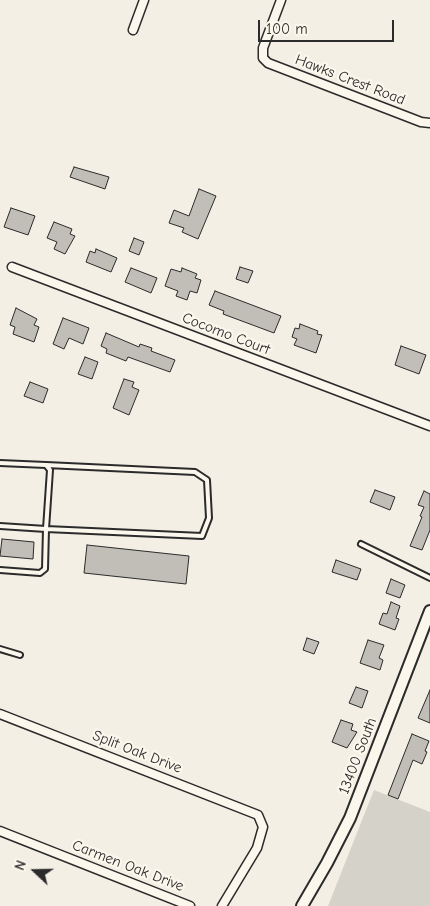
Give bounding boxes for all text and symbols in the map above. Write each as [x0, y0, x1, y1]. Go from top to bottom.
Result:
scale bar [260, 10, 396, 42]
text: 100 m [266, 20, 308, 38]
street label: Hawks Crest Road [292, 51, 408, 109]
street label: Cocomo Court [179, 309, 273, 359]
street label: 13400 South [335, 715, 381, 797]
street label: Split Oak Drive [90, 727, 184, 777]
street label: Carmen Oak Drive [70, 836, 186, 896]
north arrow [10, 846, 60, 896]
text: N [11, 858, 30, 873]

